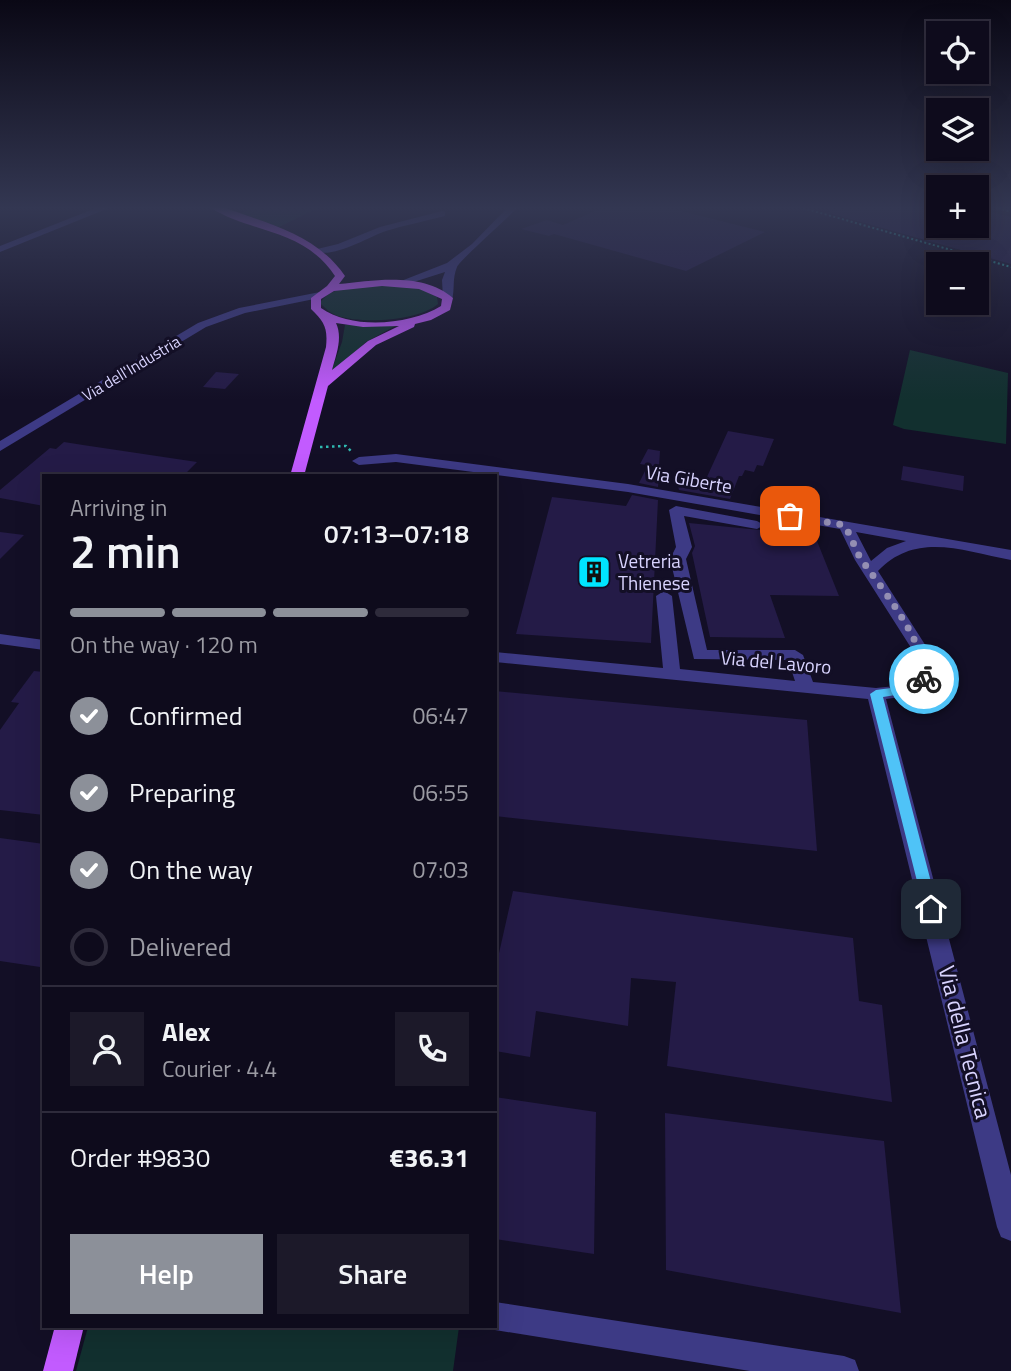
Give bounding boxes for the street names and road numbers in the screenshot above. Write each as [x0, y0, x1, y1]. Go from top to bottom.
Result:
street label: Via dell'Industria [77, 329, 185, 407]
street label: Via Giberte [644, 457, 735, 500]
street label: Via del Lavoro [719, 642, 833, 681]
street label: Via della Tecnica [930, 962, 1002, 1123]

